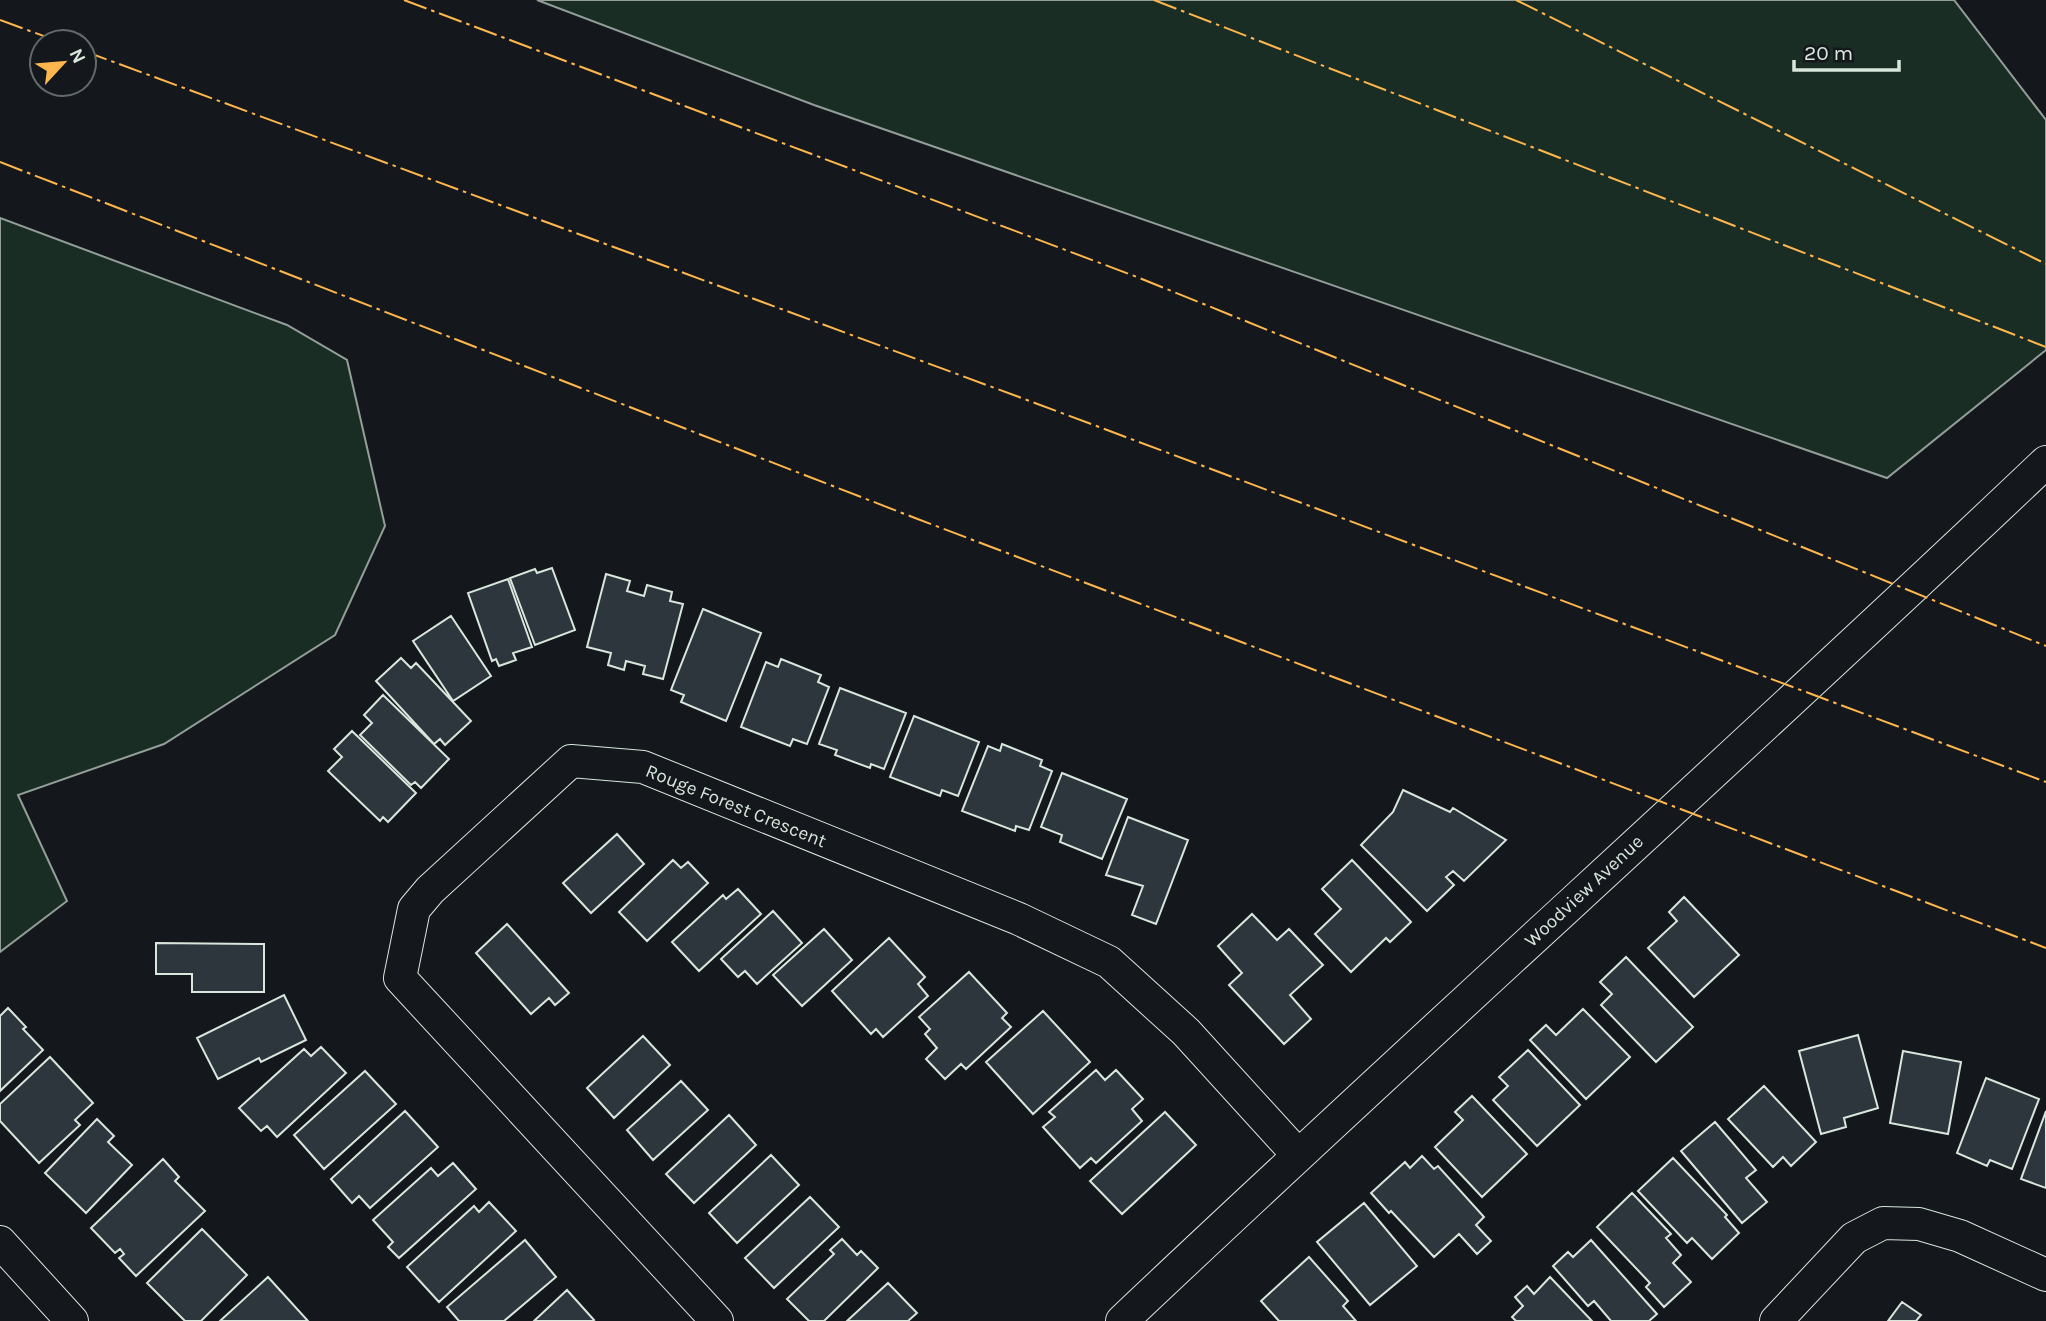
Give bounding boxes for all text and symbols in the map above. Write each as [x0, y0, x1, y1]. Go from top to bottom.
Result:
north arrow [28, 28, 98, 98]
scale bar [1794, 28, 1899, 72]
text: 20 m [1804, 41, 1853, 65]
text: N [65, 45, 90, 67]
street label: Rouge Forest Crescent [642, 760, 830, 852]
street label: Woodview Avenue [1520, 830, 1648, 952]

